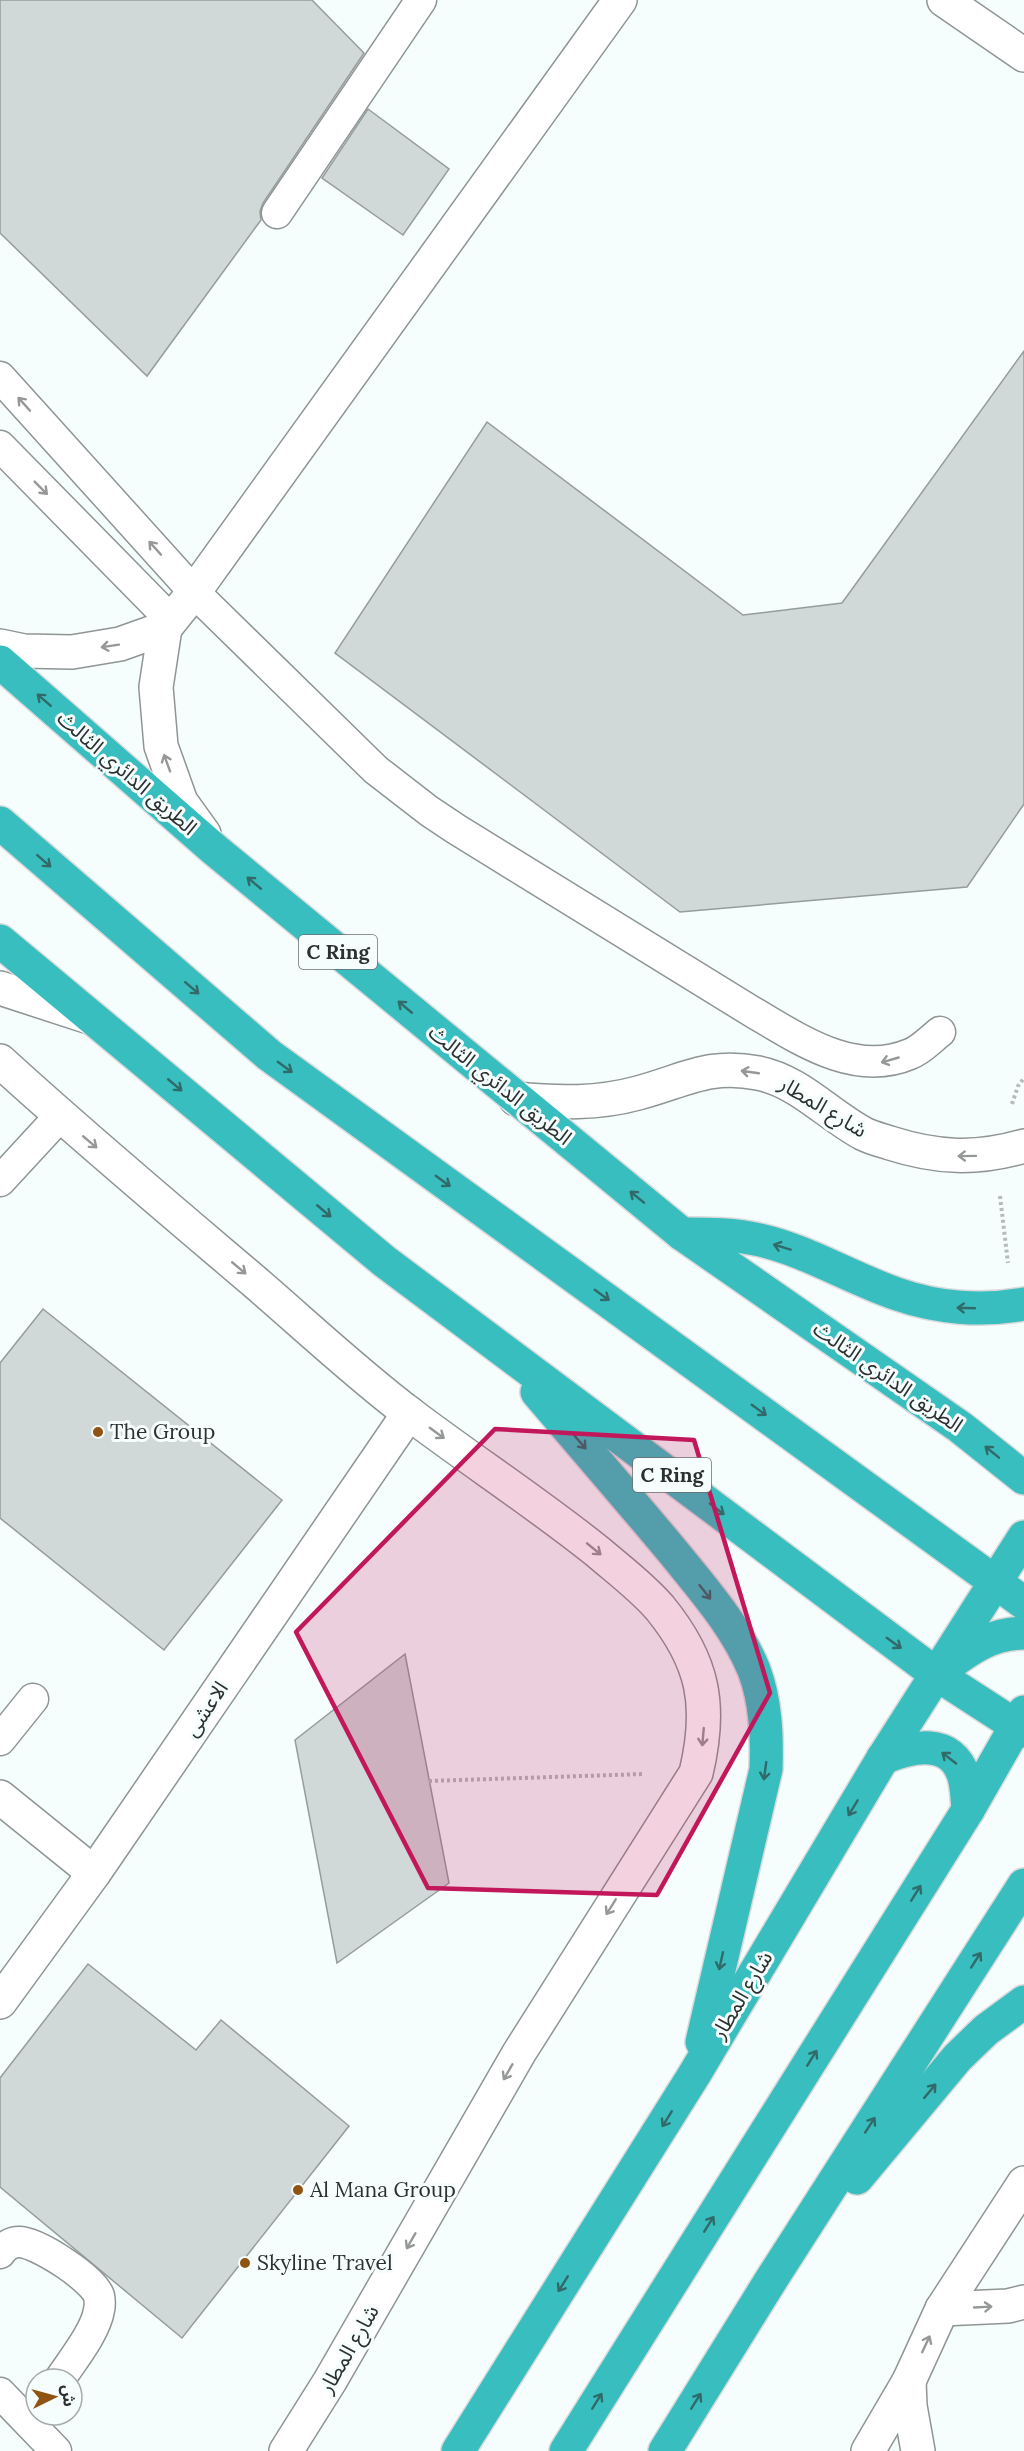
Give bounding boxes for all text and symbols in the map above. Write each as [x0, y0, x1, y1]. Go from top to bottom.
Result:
one-way arrow [17, 396, 32, 411]
one-way arrow [34, 481, 48, 496]
one-way arrow [148, 541, 162, 556]
one-way arrow [100, 641, 120, 652]
one-way arrow [36, 693, 51, 707]
street label: الطريق الدائري الثالث [50, 704, 203, 843]
one-way arrow [161, 754, 172, 773]
one-way arrow [36, 854, 51, 868]
one-way arrow [246, 876, 262, 889]
road number: C Ring [299, 935, 377, 969]
one-way arrow [184, 981, 199, 995]
one-way arrow [397, 1000, 413, 1013]
street label: الطريق الدائري الثالث [421, 1019, 577, 1153]
one-way arrow [881, 1055, 900, 1066]
one-way arrow [277, 1061, 293, 1073]
one-way arrow [741, 1066, 760, 1077]
street label: شارع المطار [773, 1069, 872, 1145]
one-way arrow [167, 1078, 182, 1092]
one-way arrow [82, 1135, 97, 1149]
one-way arrow [957, 1150, 977, 1162]
one-way arrow [435, 1175, 451, 1187]
one-way arrow [629, 1191, 645, 1204]
one-way arrow [316, 1204, 332, 1217]
one-way arrow [773, 1241, 792, 1252]
one-way arrow [231, 1262, 247, 1275]
one-way arrow [593, 1289, 609, 1301]
one-way arrow [956, 1302, 976, 1313]
street label: الطريق الدائري الثالث [807, 1315, 968, 1441]
one-way arrow [751, 1404, 767, 1416]
place label: The Group [110, 1418, 215, 1445]
marker: The Group [91, 1425, 105, 1439]
one-way arrow [428, 1427, 445, 1439]
one-way arrow [573, 1434, 587, 1449]
one-way arrow [985, 1446, 1001, 1459]
road number: C Ring [633, 1458, 711, 1492]
one-way arrow [709, 1503, 725, 1516]
one-way arrow [586, 1542, 601, 1556]
one-way arrow [698, 1584, 711, 1600]
one-way arrow [885, 1637, 901, 1649]
street label: الاعشى [177, 1676, 234, 1742]
one-way arrow [697, 1726, 708, 1746]
one-way arrow [941, 1752, 957, 1765]
one-way arrow [759, 1760, 770, 1780]
one-way arrow [847, 1799, 859, 1816]
one-way arrow [910, 1885, 922, 1902]
one-way arrow [605, 1898, 617, 1915]
street label: شارع المطار [704, 1946, 780, 2045]
one-way arrow [715, 1951, 727, 1970]
one-way arrow [969, 1952, 982, 1969]
one-way arrow [807, 2050, 819, 2067]
one-way arrow [502, 2063, 514, 2080]
one-way arrow [923, 2083, 936, 2099]
one-way arrow [660, 2110, 672, 2127]
one-way arrow [865, 2117, 877, 2134]
place label: Al Mana Group [309, 2176, 456, 2203]
marker: Al Mana Group [291, 2183, 305, 2197]
one-way arrow [702, 2215, 715, 2232]
one-way arrow [405, 2232, 417, 2249]
place label: Skyline Travel [257, 2249, 393, 2276]
marker: Skyline Travel [238, 2256, 252, 2270]
one-way arrow [557, 2275, 569, 2292]
street label: شارع المطار [312, 2300, 386, 2400]
one-way arrow [973, 2302, 993, 2313]
one-way arrow [921, 2336, 933, 2354]
north arrow [24, 2367, 84, 2427]
text: ش [58, 2384, 80, 2408]
one-way arrow [591, 2393, 604, 2410]
one-way arrow [690, 2393, 702, 2410]

